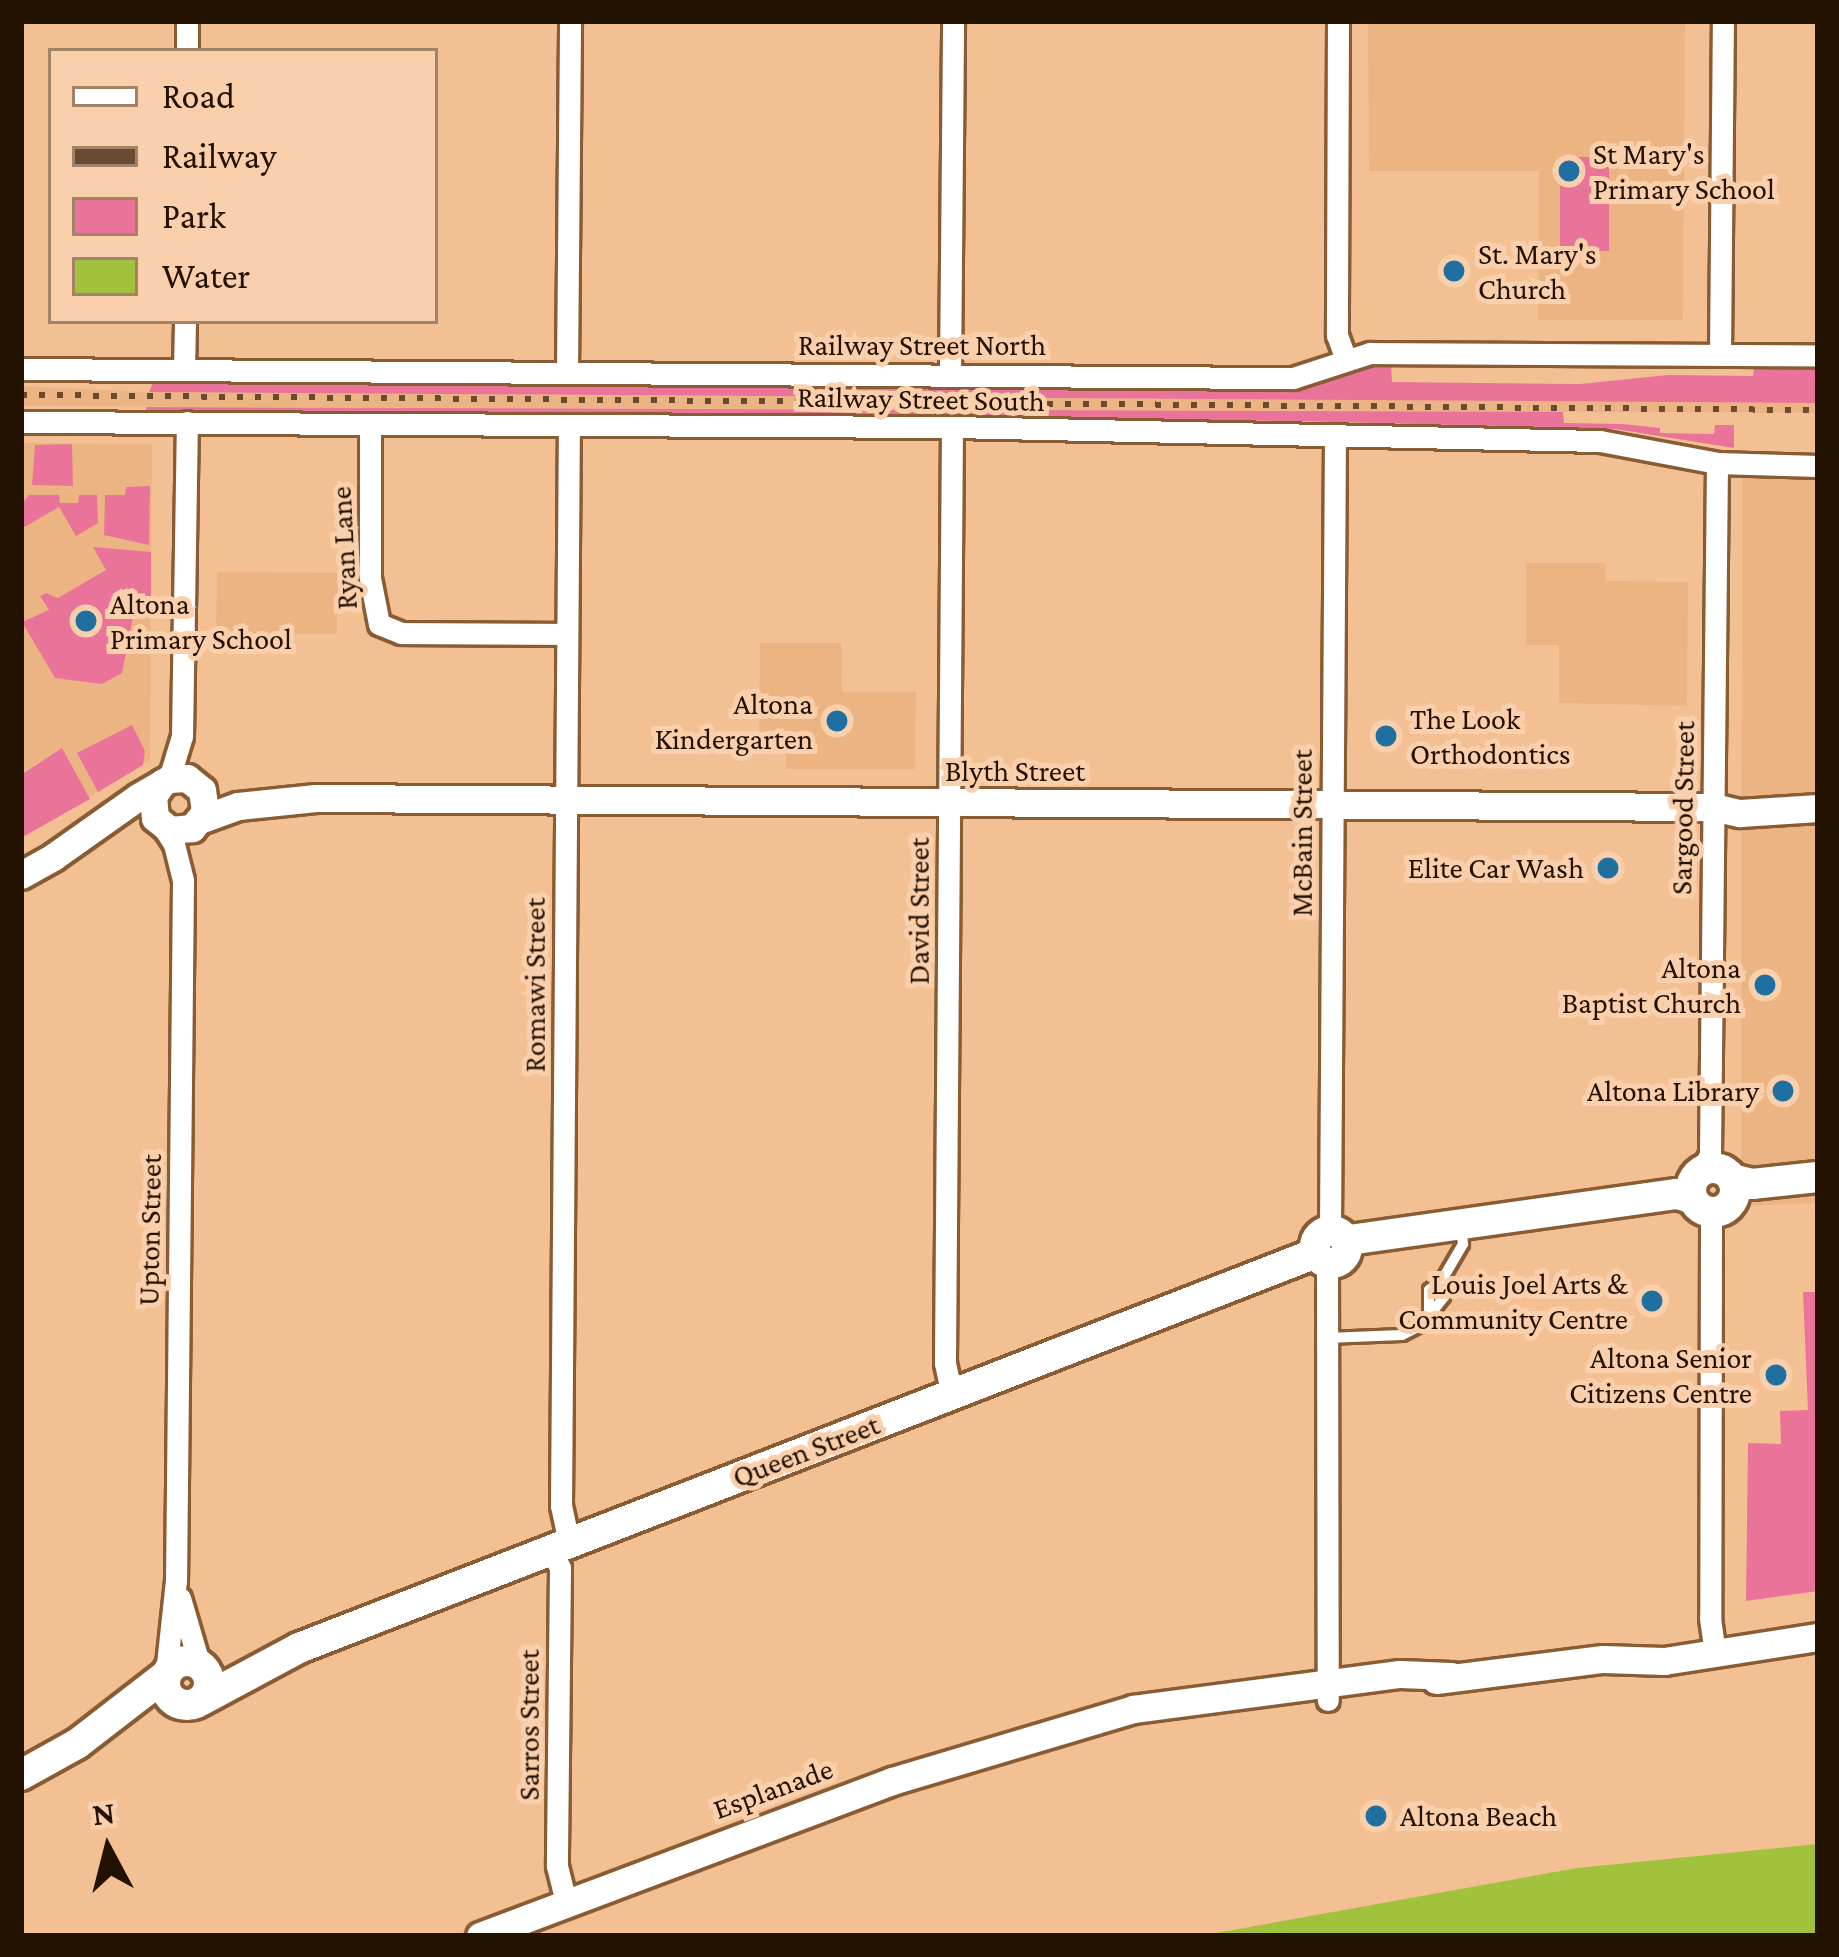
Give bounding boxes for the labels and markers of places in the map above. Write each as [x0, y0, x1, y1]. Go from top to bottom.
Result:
place label: St Mary's Primary School [1593, 136, 1775, 207]
marker: St Mary's Primary School [1556, 158, 1582, 184]
place label: St. Mary's Church [1478, 236, 1596, 306]
marker: St. Mary's Church [1441, 258, 1467, 284]
place label: Altona Primary School [110, 586, 292, 656]
marker: Altona Primary School [73, 608, 99, 634]
place label: Altona Kindergarten [655, 686, 813, 756]
place label: The Look Orthodontics [1410, 701, 1570, 771]
marker: Altona Kindergarten [824, 708, 850, 734]
marker: The Look Orthodontics [1373, 723, 1399, 749]
place label: Elite Car Wash [1408, 850, 1584, 886]
marker: Elite Car Wash [1595, 855, 1621, 881]
place label: Altona Baptist Church [1562, 950, 1741, 1020]
marker: Altona Baptist Church [1752, 972, 1778, 998]
place label: Altona Library [1587, 1073, 1759, 1109]
marker: Altona Library [1770, 1078, 1796, 1104]
place label: Louis Joel Arts & Community Centre [1398, 1266, 1628, 1336]
marker: Louis Joel Arts & Community Centre [1639, 1288, 1665, 1314]
place label: Altona Senior Citizens Centre [1569, 1340, 1752, 1410]
marker: Altona Senior Citizens Centre [1763, 1362, 1789, 1388]
place label: Altona Beach [1400, 1798, 1557, 1834]
marker: Altona Beach [1363, 1803, 1389, 1829]

